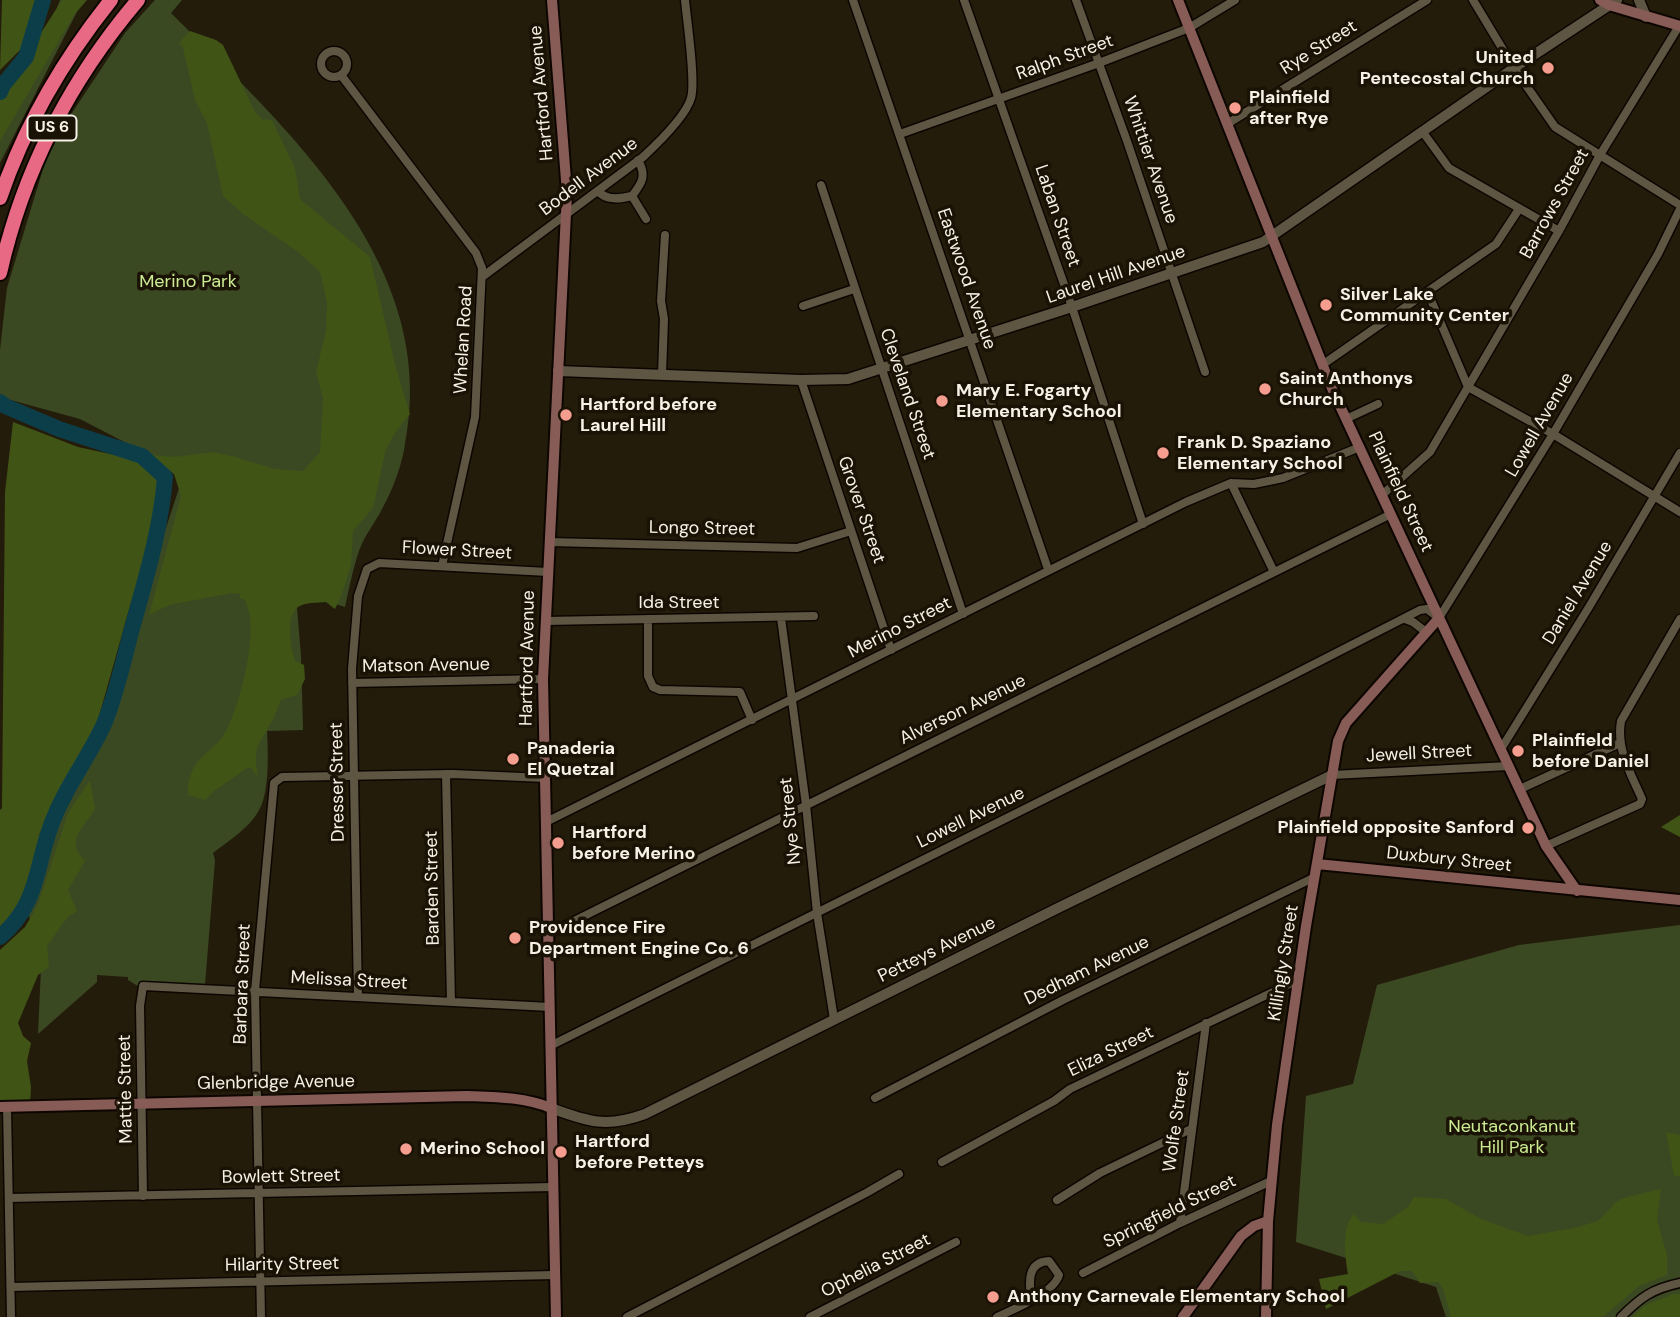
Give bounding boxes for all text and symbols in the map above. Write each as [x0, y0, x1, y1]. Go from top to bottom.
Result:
street label: Rye Street [1277, 16, 1361, 80]
street label: Hartford Avenue [525, 24, 559, 162]
street label: Ralph Street [1014, 30, 1116, 86]
place label: United Pentecostal Church [1360, 47, 1534, 90]
marker: United Pentecostal Church [1540, 60, 1556, 76]
place label: Plainfield after Rye [1249, 87, 1330, 130]
street label: Whittier Avenue [1118, 93, 1182, 227]
marker: Plainfield after Rye [1227, 100, 1243, 116]
road number: US 6 [28, 116, 76, 140]
street label: Bodell Avenue [536, 133, 642, 221]
street label: Barrows Street [1516, 145, 1594, 263]
street label: Laban Street [1029, 162, 1085, 270]
street label: Eastwood Avenue [932, 206, 1000, 352]
street label: Laurel Hill Avenue [1044, 241, 1188, 309]
park label: Merino Park [139, 271, 237, 293]
place label: Silver Lake Community Center [1340, 284, 1509, 326]
street label: Whelan Road [450, 285, 478, 395]
marker: Silver Lake Community Center [1318, 297, 1334, 313]
street label: Cleveland Street [874, 326, 940, 462]
place label: Saint Anthonys Church [1279, 368, 1413, 410]
street label: Lowell Avenue [1501, 369, 1579, 481]
place label: Mary E. Fogarty Elementary School [956, 380, 1122, 422]
marker: Saint Anthonys Church [1257, 381, 1273, 397]
marker: Mary E. Fogarty Elementary School [934, 393, 950, 409]
place label: Hartford before Laurel Hill [580, 394, 717, 436]
marker: Hartford before Laurel Hill [558, 407, 574, 423]
street label: Plainfield Street [1363, 428, 1437, 556]
place label: Frank D. Spaziano Elementary School [1177, 432, 1343, 474]
marker: Frank D. Spaziano Elementary School [1155, 445, 1171, 461]
street label: Grover Street [833, 454, 889, 566]
street label: Longo Street [649, 517, 755, 541]
street label: Flower Street [401, 537, 513, 565]
street label: Daniel Avenue [1539, 537, 1617, 649]
street label: Hartford Avenue [516, 590, 540, 726]
street label: Ida Street [638, 592, 720, 614]
street label: Merino Street [845, 593, 955, 663]
street label: Matson Avenue [362, 654, 490, 678]
street label: Alverson Avenue [896, 670, 1030, 750]
street label: Dresser Street [326, 722, 350, 842]
place label: Plainfield before Daniel [1532, 730, 1649, 772]
place label: Panaderia El Quetzal [527, 738, 615, 780]
street label: Jewell Street [1365, 740, 1473, 768]
marker: Plainfield before Daniel [1510, 743, 1526, 759]
marker: Panaderia El Quetzal [505, 751, 521, 767]
street label: Nye Street [776, 776, 806, 866]
street label: Lowell Avenue [914, 783, 1028, 853]
place label: Plainfield opposite Sanford [1277, 817, 1514, 839]
marker: Plainfield opposite Sanford [1520, 820, 1536, 836]
place label: Hartford before Merino [572, 822, 695, 864]
street label: Barden Street [421, 831, 445, 945]
marker: Hartford before Merino [550, 835, 566, 851]
street label: Duxbury Street [1385, 843, 1513, 877]
street label: Killingly Street [1264, 903, 1304, 1023]
street label: Petteys Avenue [875, 912, 999, 988]
place label: Providence Fire Department Engine Co. 6 [529, 917, 749, 960]
street label: Barbara Street [230, 923, 256, 1045]
marker: Providence Fire Department Engine Co. 6 [507, 930, 523, 946]
street label: Dedham Avenue [1021, 931, 1153, 1011]
street label: Melissa Street [290, 967, 408, 995]
street label: Eliza Street [1065, 1022, 1157, 1082]
street label: Mattie Street [114, 1034, 138, 1144]
street label: Wolfe Street [1159, 1069, 1195, 1173]
street label: Glenbridge Avenue [197, 1071, 355, 1095]
park label: Neutaconkanut Hill Park [1448, 1116, 1576, 1158]
place label: Hartford before Petteys [575, 1131, 704, 1174]
place label: Merino School [420, 1138, 545, 1160]
marker: Merino School [398, 1141, 414, 1157]
marker: Hartford before Petteys [553, 1144, 569, 1160]
street label: Bowlett Street [221, 1165, 341, 1189]
street label: Springfield Street [1100, 1171, 1240, 1253]
street label: Ophelia Street [818, 1229, 934, 1303]
street label: Hilarity Street [225, 1253, 339, 1277]
place label: Anthony Carnevale Elementary School [1007, 1286, 1345, 1308]
marker: Anthony Carnevale Elementary School [985, 1289, 1001, 1305]

